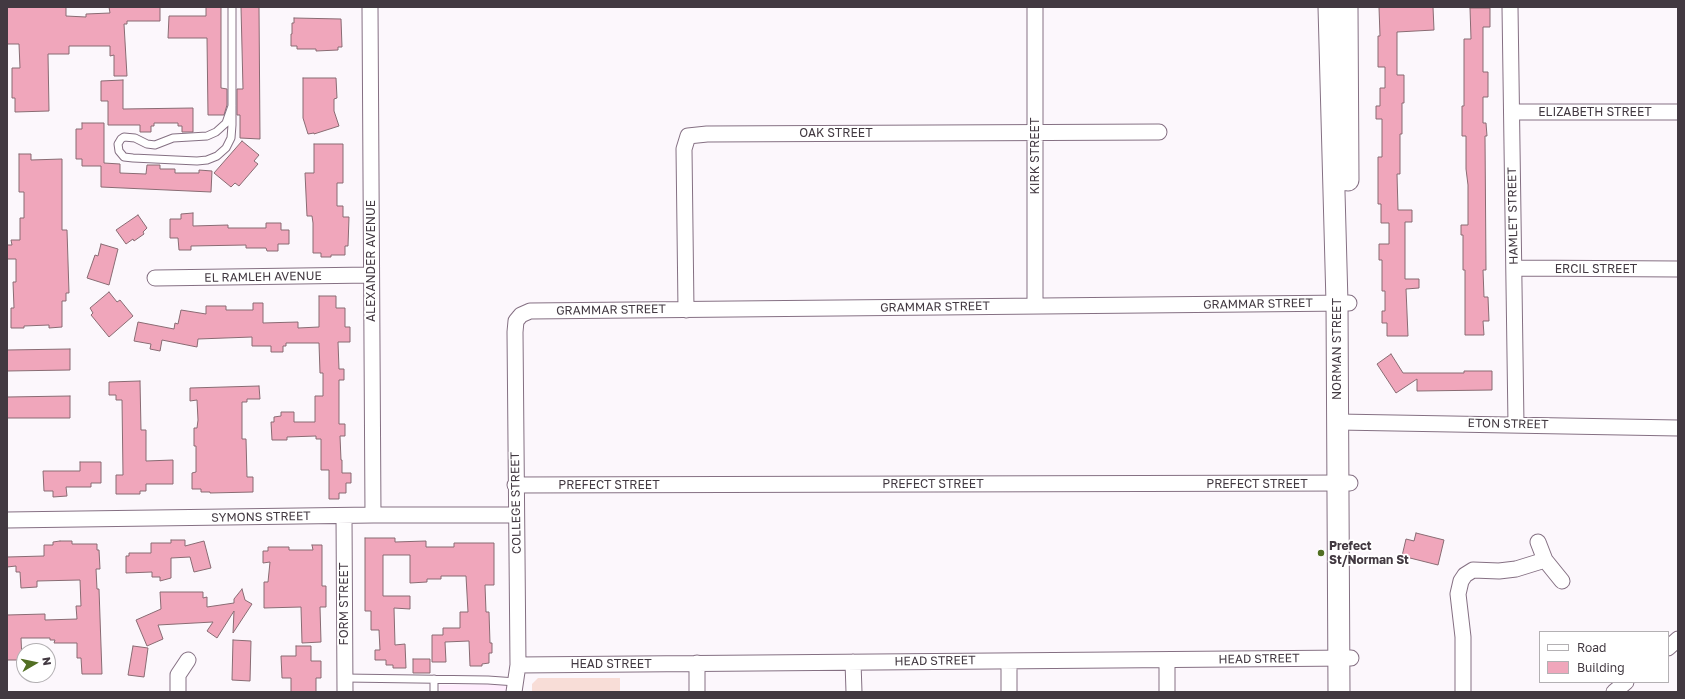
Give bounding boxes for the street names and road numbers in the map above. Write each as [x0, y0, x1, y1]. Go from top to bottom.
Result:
street label: ELIZABETH STREET [1538, 105, 1652, 119]
street label: KIRK STREET [1028, 118, 1042, 194]
street label: OAK STREET [799, 126, 873, 140]
street label: HAMLET STREET [1505, 167, 1521, 265]
street label: ALEXANDER AVENUE [364, 200, 378, 322]
street label: ERCIL STREET [1555, 262, 1637, 276]
street label: EL RAMLEH AVENUE [204, 269, 322, 285]
street label: GRAMMAR STREET [1203, 296, 1313, 312]
street label: NORMAN STREET [1330, 298, 1344, 400]
street label: GRAMMAR STREET [880, 299, 990, 315]
street label: GRAMMAR STREET [556, 302, 666, 318]
street label: ETON STREET [1467, 416, 1549, 432]
street label: COLLEGE STREET [508, 452, 524, 554]
street label: PREFECT STREET [882, 477, 984, 491]
street label: PREFECT STREET [1206, 477, 1308, 491]
street label: PREFECT STREET [558, 478, 660, 492]
street label: SYMONS STREET [211, 509, 311, 525]
street label: FORM STREET [337, 563, 351, 645]
street label: HEAD STREET [1218, 651, 1300, 667]
street label: HEAD STREET [894, 653, 976, 669]
street label: HEAD STREET [570, 657, 652, 671]

